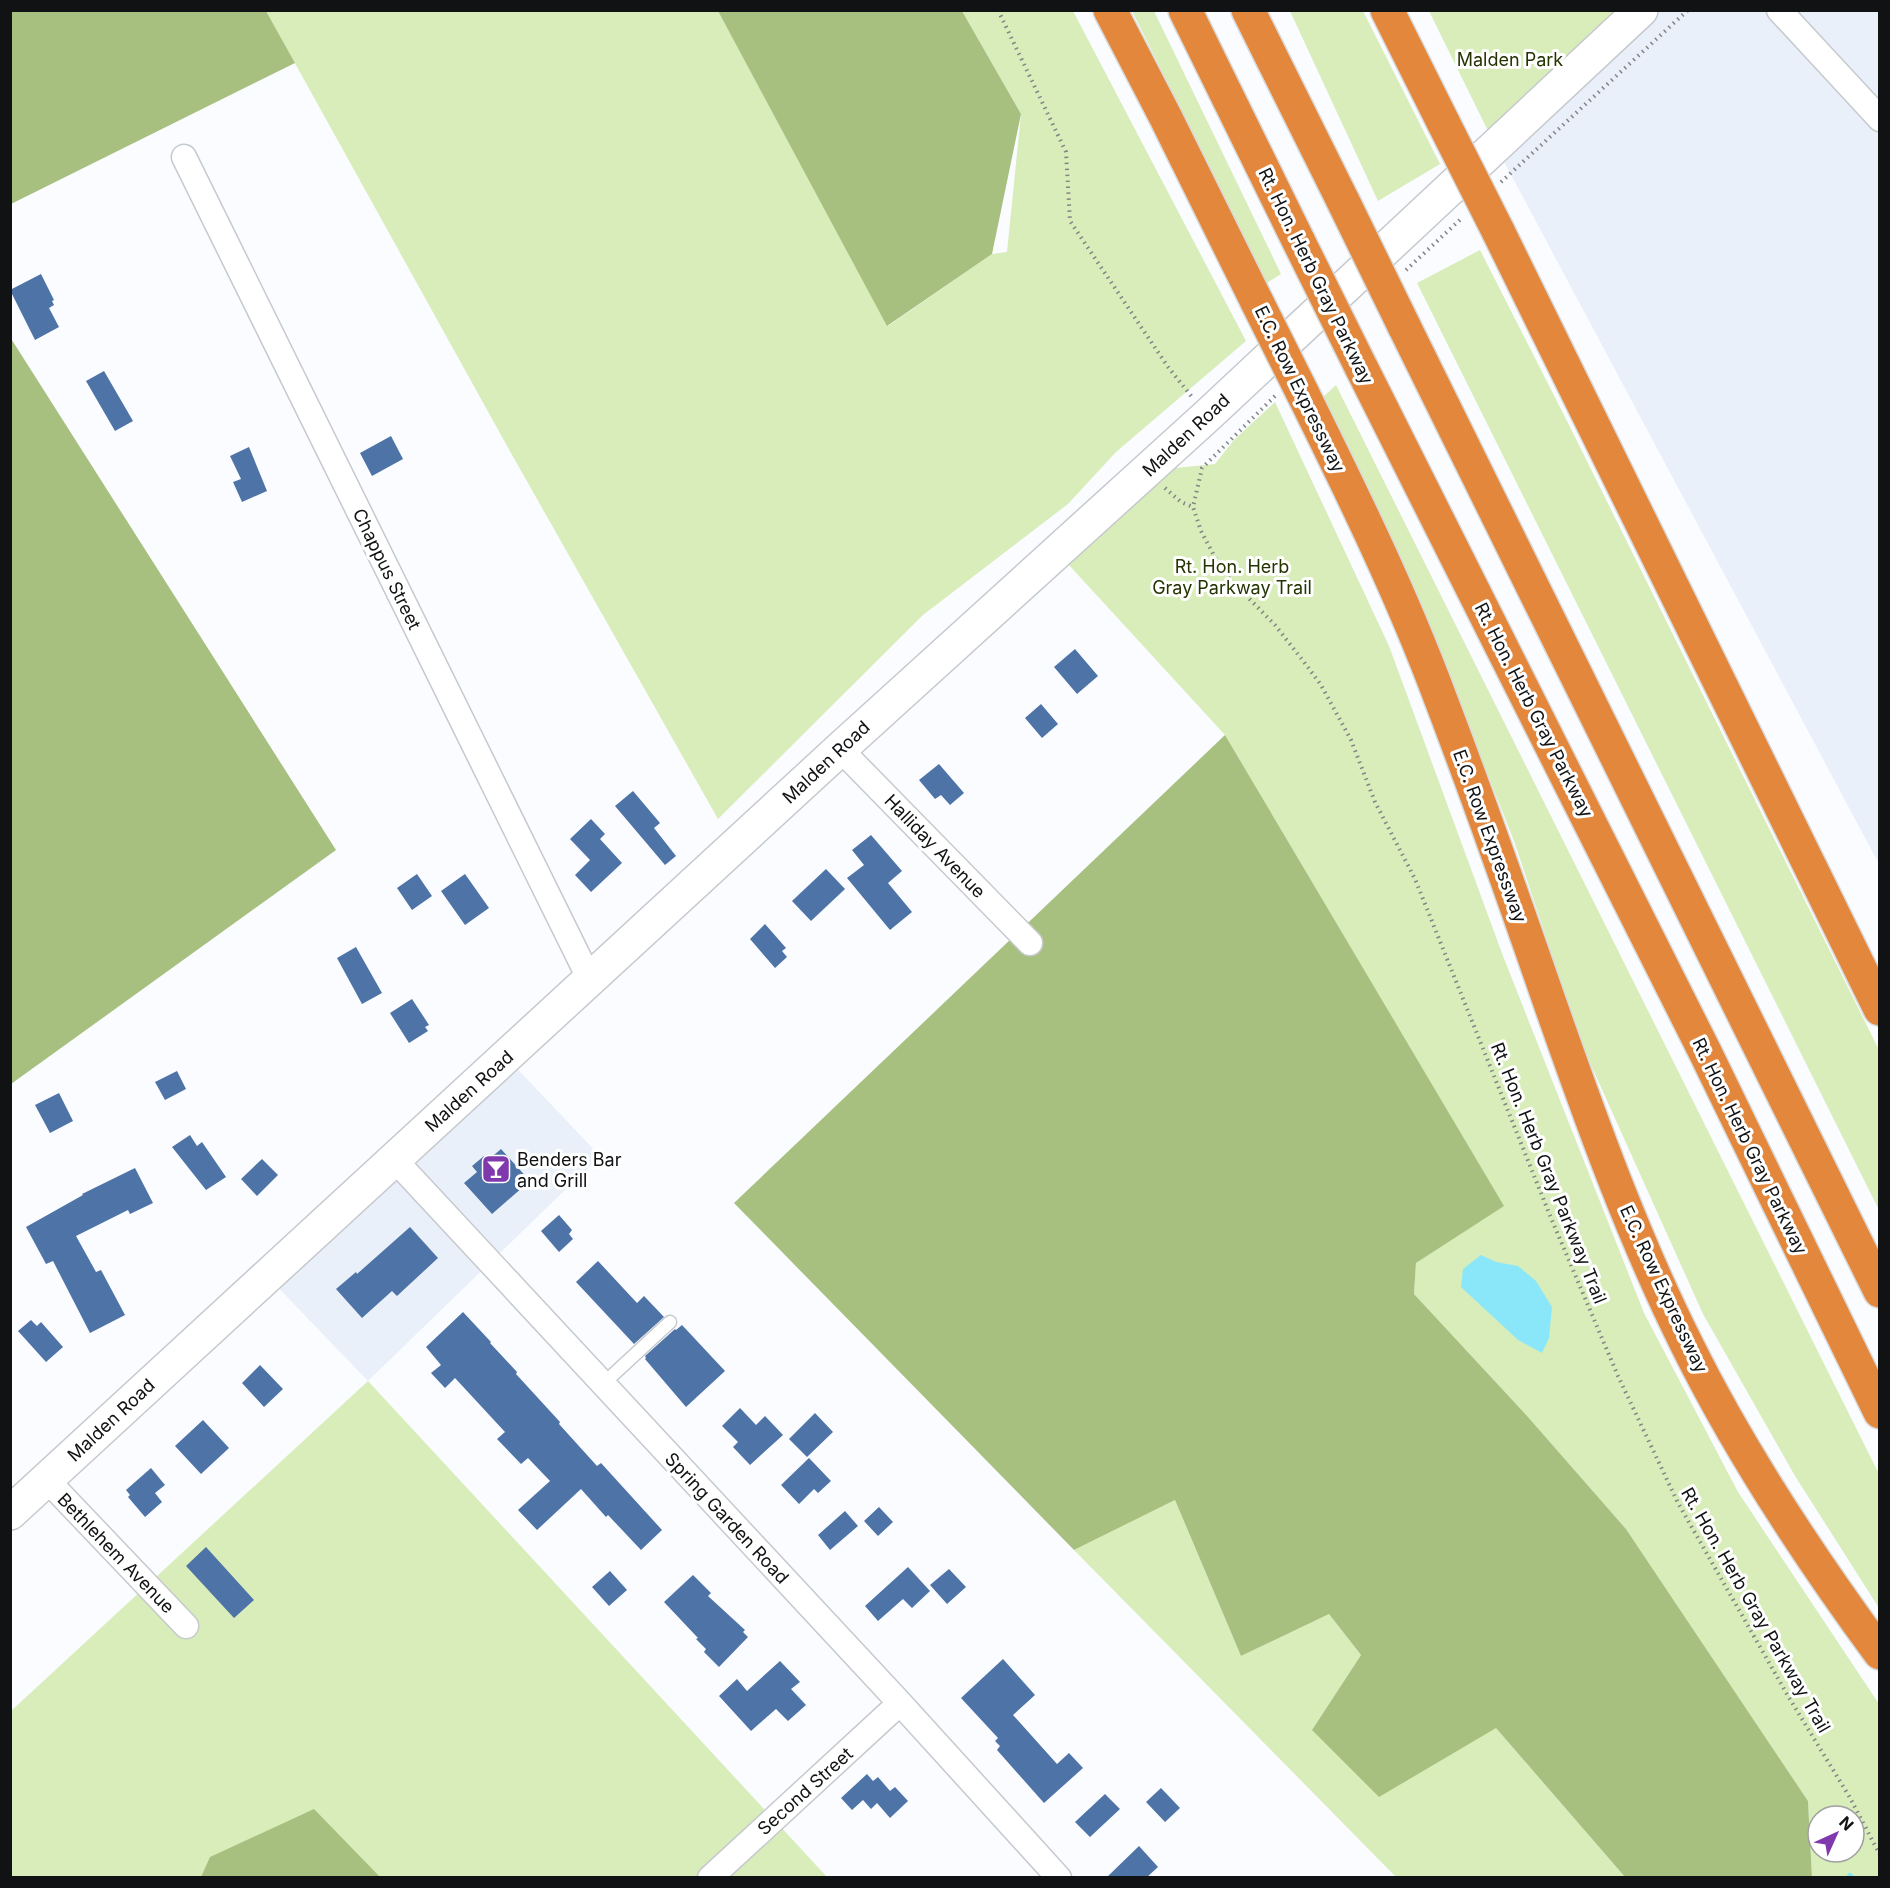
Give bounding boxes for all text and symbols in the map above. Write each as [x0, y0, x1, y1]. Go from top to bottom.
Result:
park label: Malden Park [1457, 49, 1563, 70]
street label: Rt. Hon. Herb Gray Parkway [1254, 164, 1378, 388]
street label: E.C. Row Expressway [1251, 302, 1349, 476]
street label: Malden Road [1138, 389, 1234, 481]
street label: Chappus Street [349, 505, 425, 633]
park label: Rt. Hon. Herb Gray Parkway Trail [1152, 556, 1312, 598]
street label: Rt. Hon. Herb Gray Parkway [1471, 599, 1597, 821]
street label: Malden Road [778, 716, 874, 808]
street label: E.C. Row Expressway [1449, 747, 1531, 925]
street label: Halliday Avenue [880, 790, 990, 902]
street label: Rt. Hon. Herb Gray Parkway [1688, 1034, 1812, 1258]
street label: Rt. Hon. Herb Gray Parkway Trail [1487, 1039, 1611, 1307]
street label: Malden Road [421, 1046, 517, 1136]
place label: Benders Bar and Grill [517, 1149, 622, 1191]
bar icon: Benders Bar and Grill [480, 1153, 512, 1185]
street label: E.C. Row Expressway [1616, 1202, 1712, 1376]
street label: Malden Road [63, 1374, 159, 1466]
street label: Spring Garden Road [661, 1448, 793, 1588]
street label: Rt. Hon. Herb Gray Parkway Trail [1677, 1484, 1835, 1736]
street label: Bethlehem Avenue [53, 1489, 179, 1617]
street label: Second Street [753, 1743, 857, 1839]
north arrow [1806, 1804, 1866, 1864]
text: N [1835, 1812, 1858, 1835]

